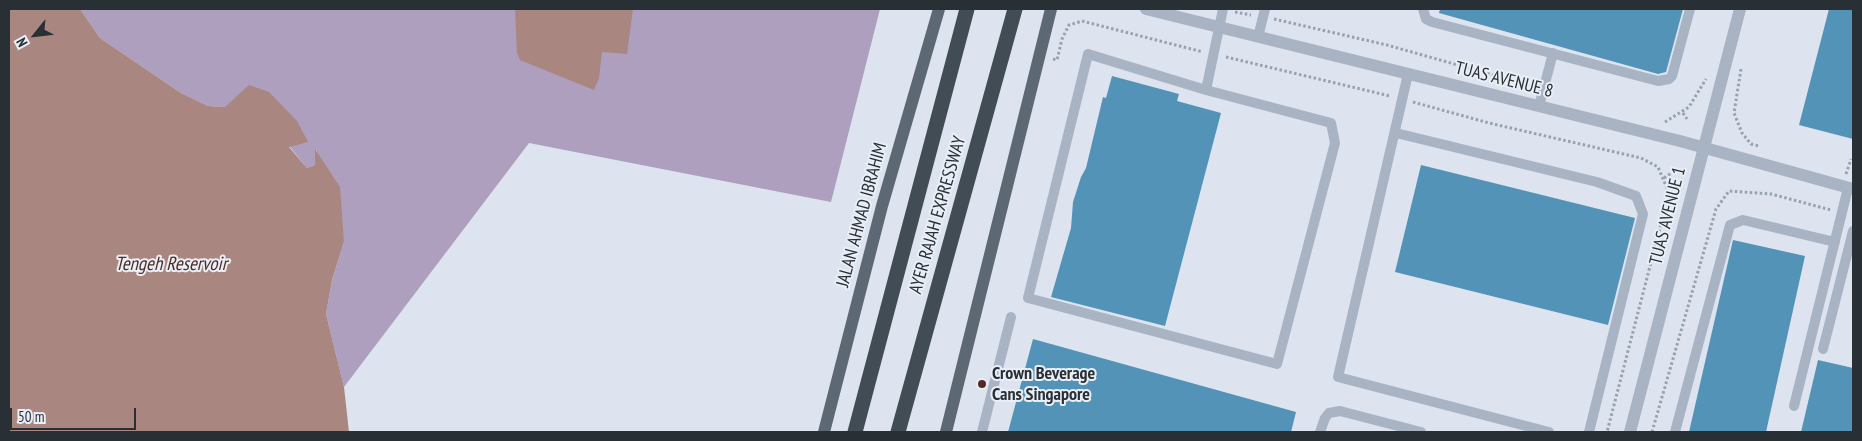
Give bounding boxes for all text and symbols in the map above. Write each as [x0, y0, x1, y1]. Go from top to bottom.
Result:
north arrow [10, 10, 60, 60]
text: N [12, 35, 32, 50]
street label: TUAS AVENUE 8 [1453, 57, 1555, 103]
street label: AYER RAJAH EXPRESSWAY [905, 134, 971, 296]
street label: JALAN AHMAD IBRAHIM [832, 140, 892, 290]
street label: TUAS AVENUE 1 [1645, 165, 1691, 267]
water label: Tengeh Reservoir [115, 254, 227, 276]
place label: Crown Beverage Cans Singapore [992, 363, 1095, 406]
marker: Crown Beverage Cans Singapore [976, 378, 988, 390]
scale bar [12, 398, 139, 430]
text: 50 m [18, 407, 44, 426]

